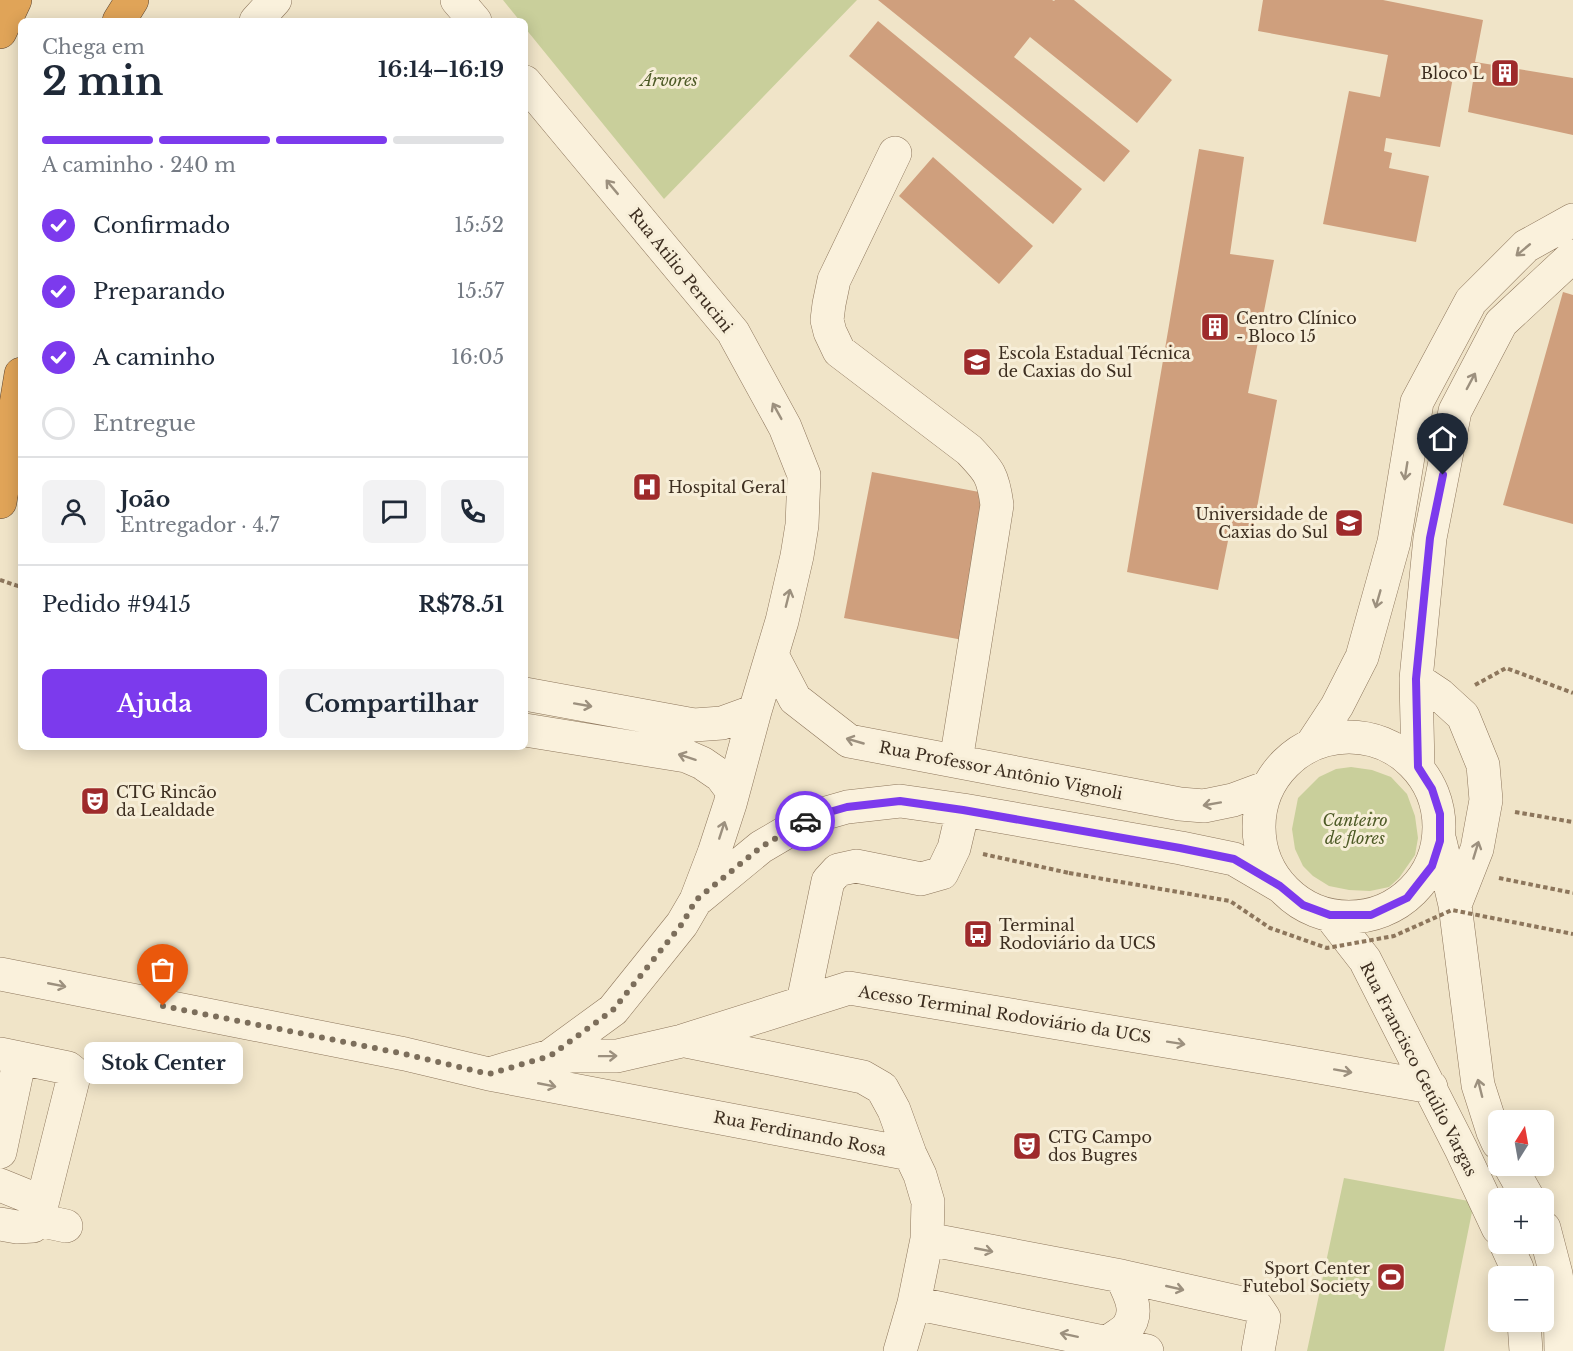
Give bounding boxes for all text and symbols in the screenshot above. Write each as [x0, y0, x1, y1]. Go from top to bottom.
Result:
text: Chega em [42, 35, 145, 59]
text: 16:14–16:19 [378, 56, 504, 83]
text: 2 min [42, 57, 163, 106]
building icon: Bloco L [1489, 57, 1521, 89]
place label: Bloco L [1421, 63, 1484, 83]
park label: Árvores [638, 70, 698, 90]
text: A caminho · 240 m [42, 153, 236, 177]
one-way arrow [606, 179, 619, 195]
street label: Rua Atilio Perucini [625, 204, 738, 337]
icon: check [42, 209, 75, 242]
text: Confirmado [93, 212, 230, 239]
text: 15:52 [454, 213, 504, 237]
one-way arrow [1516, 243, 1531, 257]
icon: check [42, 275, 75, 308]
text: Preparando [93, 278, 225, 305]
text: 15:57 [457, 279, 504, 303]
place label: Centro Clínico - Bloco 15 [1236, 308, 1357, 346]
building icon: Centro Clínico - Bloco 15 [1199, 311, 1231, 343]
icon: check [42, 341, 75, 374]
place label: Escola Estadual Técnica de Caxias do Sul [998, 343, 1191, 381]
text: A caminho [93, 344, 215, 371]
text: 16:05 [451, 345, 504, 369]
school or university icon: Escola Estadual Técnica de Caxias do Sul [961, 346, 993, 378]
one-way arrow [1465, 373, 1477, 390]
one-way arrow [770, 403, 782, 420]
text: Entregue [93, 410, 196, 437]
pin [1417, 413, 1468, 475]
icon: home [1426, 422, 1459, 455]
one-way arrow [1400, 461, 1411, 481]
hospital icon: Hospital Geral [631, 471, 663, 503]
place label: Hospital Geral [668, 477, 786, 497]
button: person [42, 480, 105, 543]
button: chat [363, 480, 426, 543]
button: phone [441, 480, 504, 543]
text: João [120, 486, 170, 513]
place label: Universidade de Caxias do Sul [1195, 504, 1328, 542]
school or university icon: Universidade de Caxias do Sul [1333, 507, 1365, 539]
text: Entregador · 4.7 [120, 513, 279, 537]
one-way arrow [782, 589, 794, 608]
one-way arrow [1372, 589, 1383, 608]
text: Pedido #9415 [42, 591, 191, 618]
text: R$78.51 [418, 591, 504, 618]
button: Ajuda [42, 669, 267, 738]
button: Compartilhar [279, 669, 504, 738]
one-way arrow [572, 700, 592, 711]
one-way arrow [846, 735, 865, 746]
street label: Rua Professor Antônio Vignoli [878, 737, 1125, 804]
one-way arrow [679, 751, 697, 762]
place label: CTG Rincão da Lealdade [116, 782, 217, 820]
theatre icon: CTG Rincão da Lealdade [79, 785, 111, 817]
courier [775, 791, 835, 851]
one-way arrow [1203, 799, 1222, 810]
icon: car [789, 805, 822, 838]
park label: Canteiro de flores [1322, 810, 1388, 848]
one-way arrow [717, 821, 728, 840]
one-way arrow [1471, 841, 1482, 860]
place label: Terminal Rodoviário da UCS [999, 915, 1156, 953]
bus stop icon: Terminal Rodoviário da UCS [962, 918, 994, 950]
pin [137, 944, 188, 1006]
icon: bag [146, 953, 179, 986]
street label: Rua Francisco Getúlio Vargas [1356, 959, 1482, 1179]
one-way arrow [47, 980, 67, 991]
street label: Acesso Terminal Rodoviário da UCS [856, 981, 1153, 1047]
one-way arrow [1165, 1037, 1185, 1048]
callout: Stok Center [84, 1042, 243, 1084]
one-way arrow [598, 1050, 618, 1061]
text: Stok Center [101, 1051, 226, 1075]
one-way arrow [1332, 1066, 1352, 1077]
one-way arrow [1473, 1079, 1485, 1098]
one-way arrow [536, 1080, 556, 1091]
street label: Rua Ferdinando Rosa [712, 1106, 888, 1160]
north arrow [1488, 1110, 1554, 1176]
map controls [1488, 1110, 1554, 1332]
place label: CTG Campo dos Bugres [1048, 1127, 1152, 1165]
theatre icon: CTG Campo dos Bugres [1011, 1130, 1043, 1162]
button: + [1488, 1188, 1554, 1254]
one-way arrow [974, 1245, 993, 1256]
place label: Sport Center Futebol Society [1242, 1258, 1371, 1296]
sports icon: Sport Center Futebol Society [1375, 1261, 1407, 1293]
button: − [1488, 1266, 1554, 1332]
one-way arrow [1165, 1283, 1185, 1294]
one-way arrow [1060, 1329, 1079, 1340]

